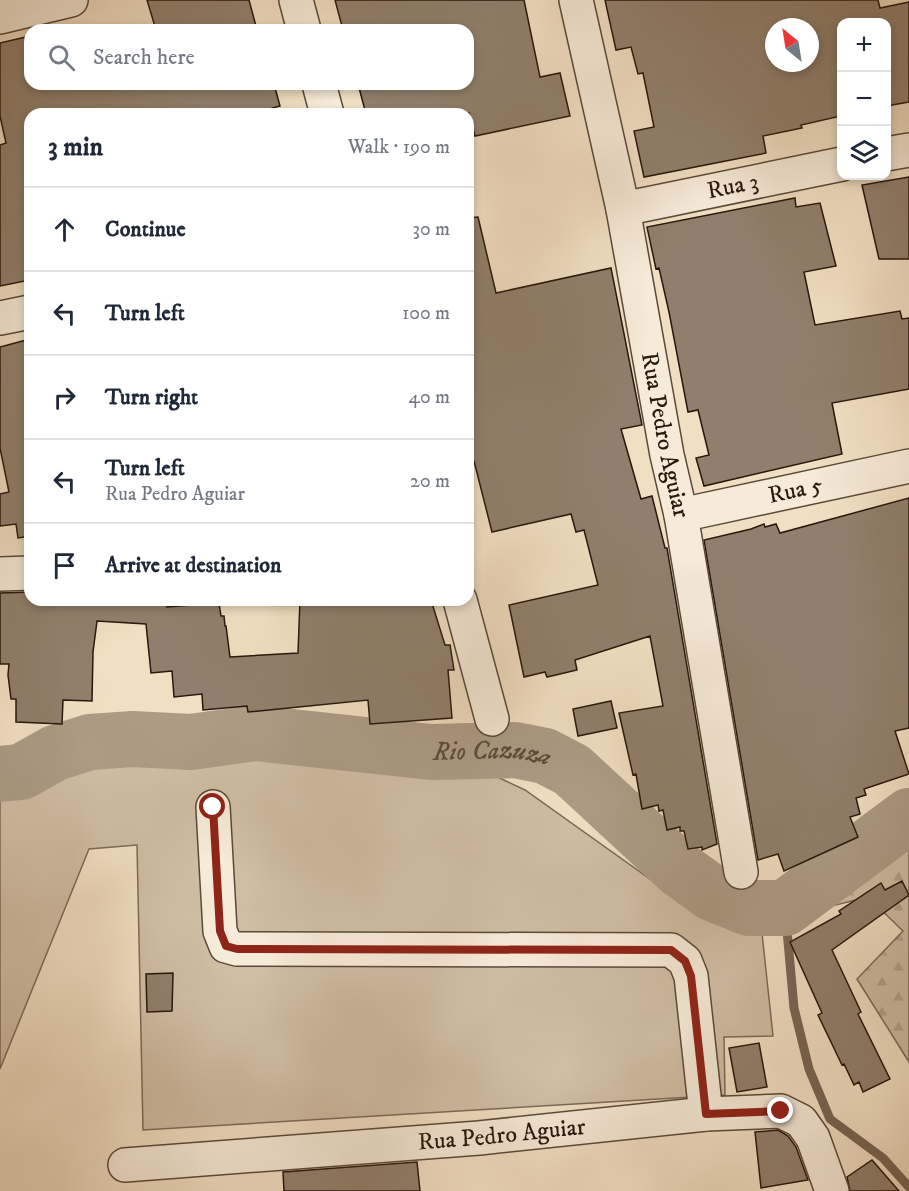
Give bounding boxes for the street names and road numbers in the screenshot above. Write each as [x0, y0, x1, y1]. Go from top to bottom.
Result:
street label: Rua 3 [704, 167, 761, 206]
street label: Rua Pedro Aguiar [634, 350, 696, 521]
street label: Rua 5 [765, 470, 825, 511]
street label: Rua Pedro Aguiar [417, 1112, 587, 1158]

